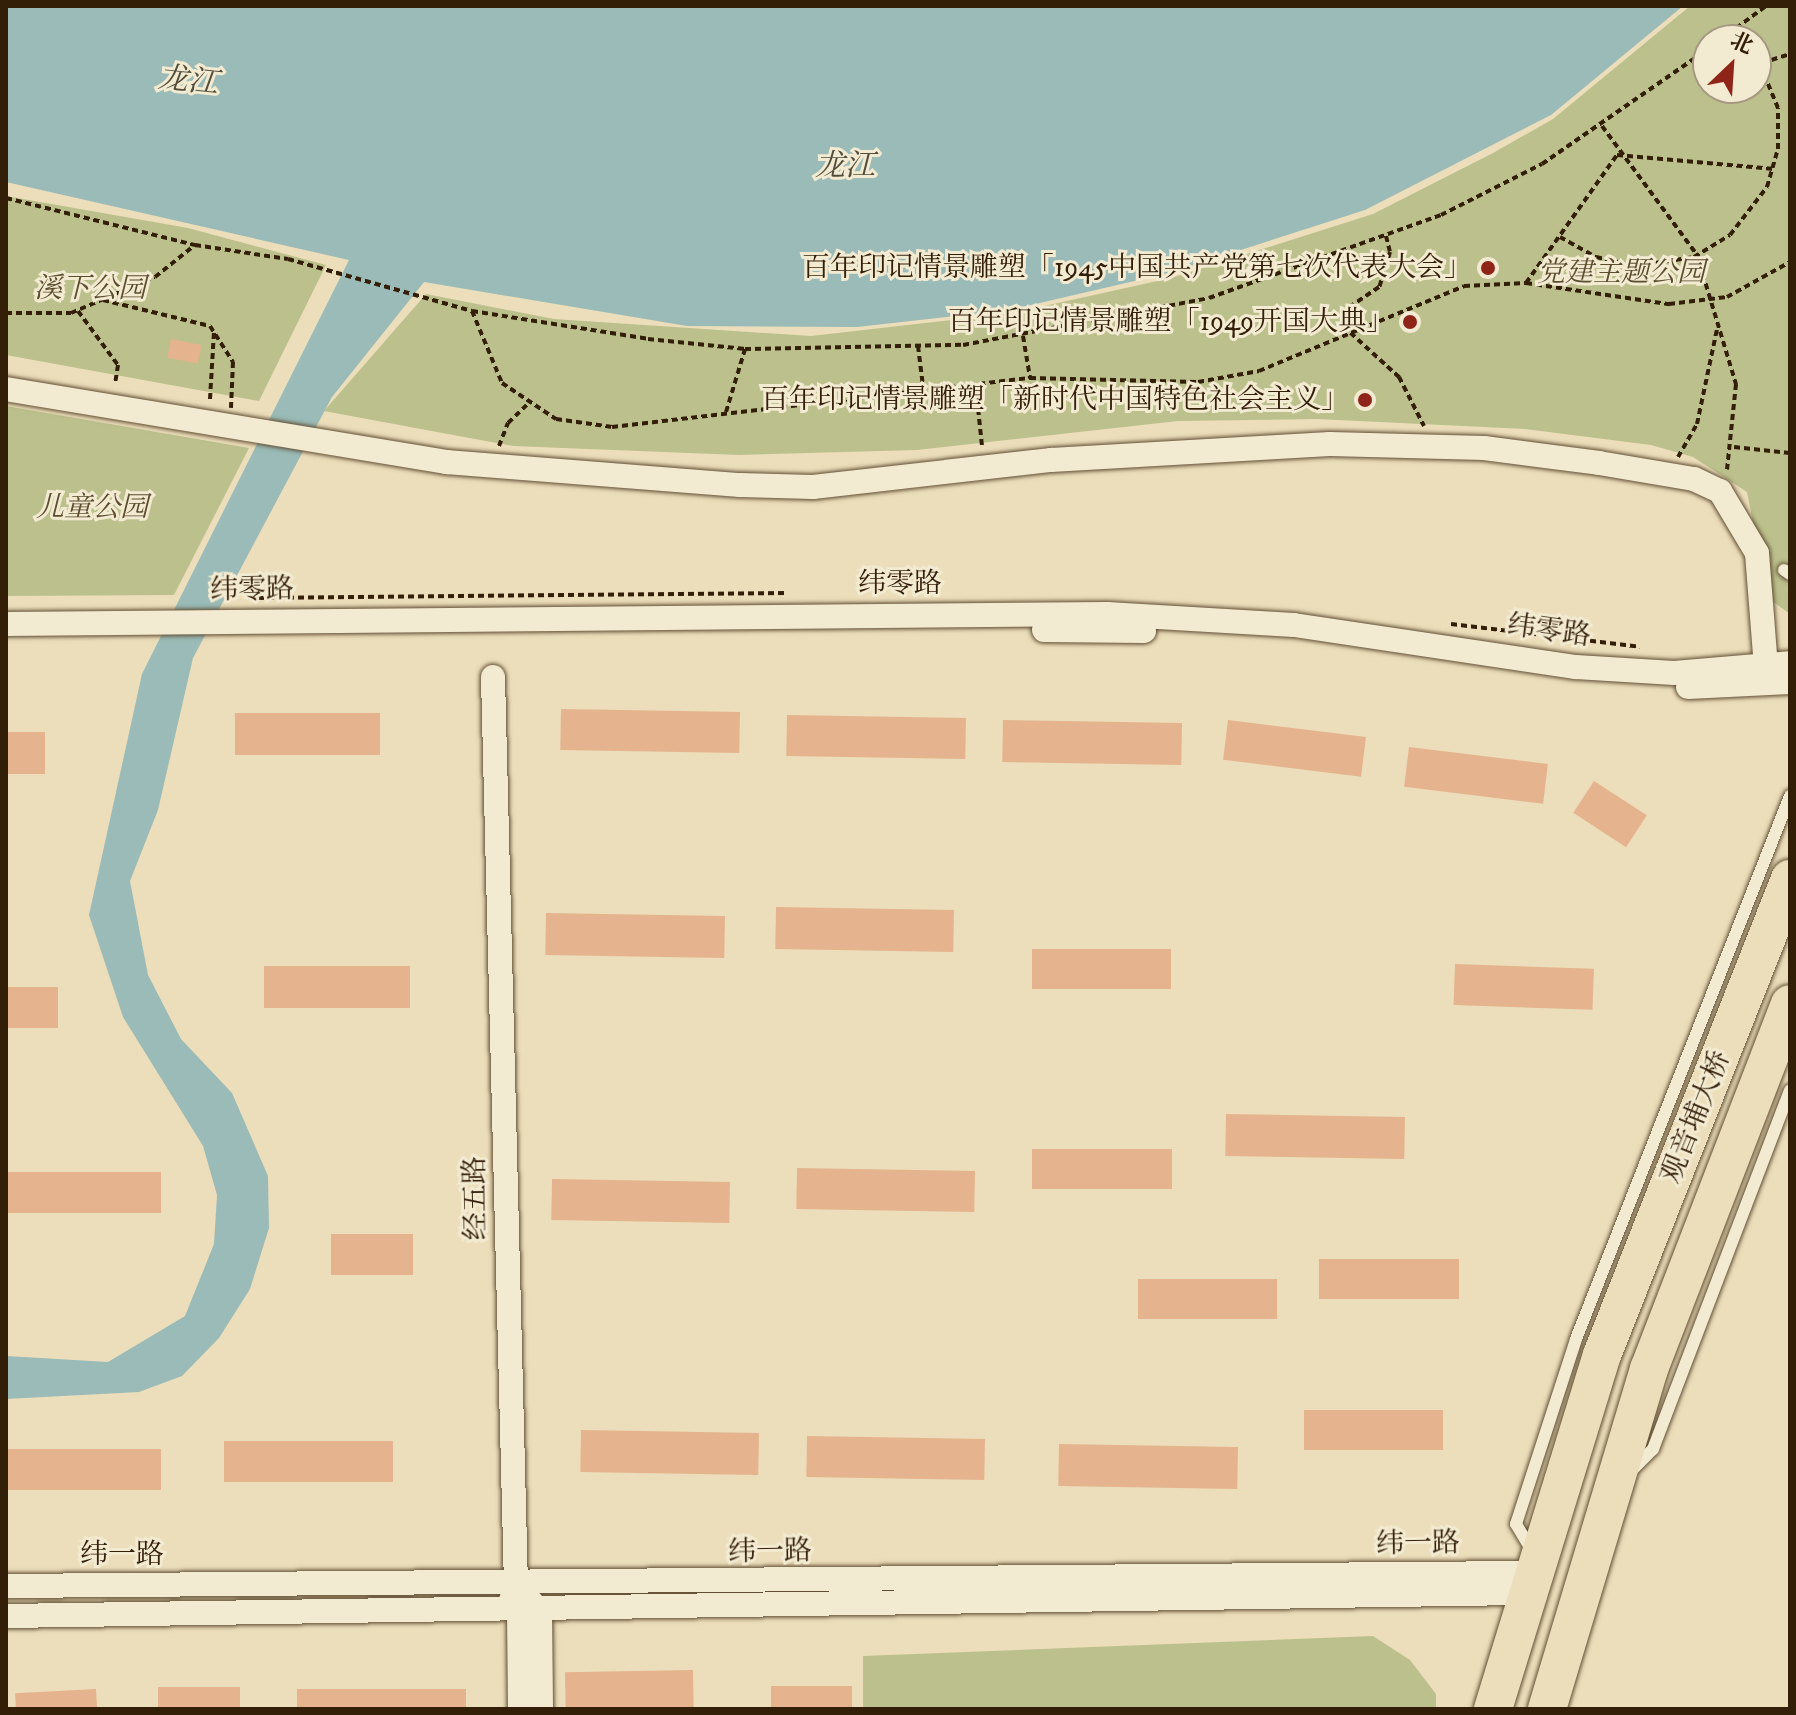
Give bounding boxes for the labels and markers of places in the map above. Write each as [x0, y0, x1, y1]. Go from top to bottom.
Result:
place label: 百年印记情景雕塑「1945中国共产党第七次代表大会」 [802, 251, 1472, 285]
marker: 百年印记情景雕塑「1945中国共产党第七次代表大会」 [1479, 259, 1497, 277]
place label: 百年印记情景雕塑「1949开国大典」 [948, 305, 1394, 339]
marker: 百年印记情景雕塑「1949开国大典」 [1401, 313, 1419, 331]
place label: 百年印记情景雕塑「新时代中国特色社会主义」 [761, 383, 1349, 417]
marker: 百年印记情景雕塑「新时代中国特色社会主义」 [1356, 391, 1374, 409]

